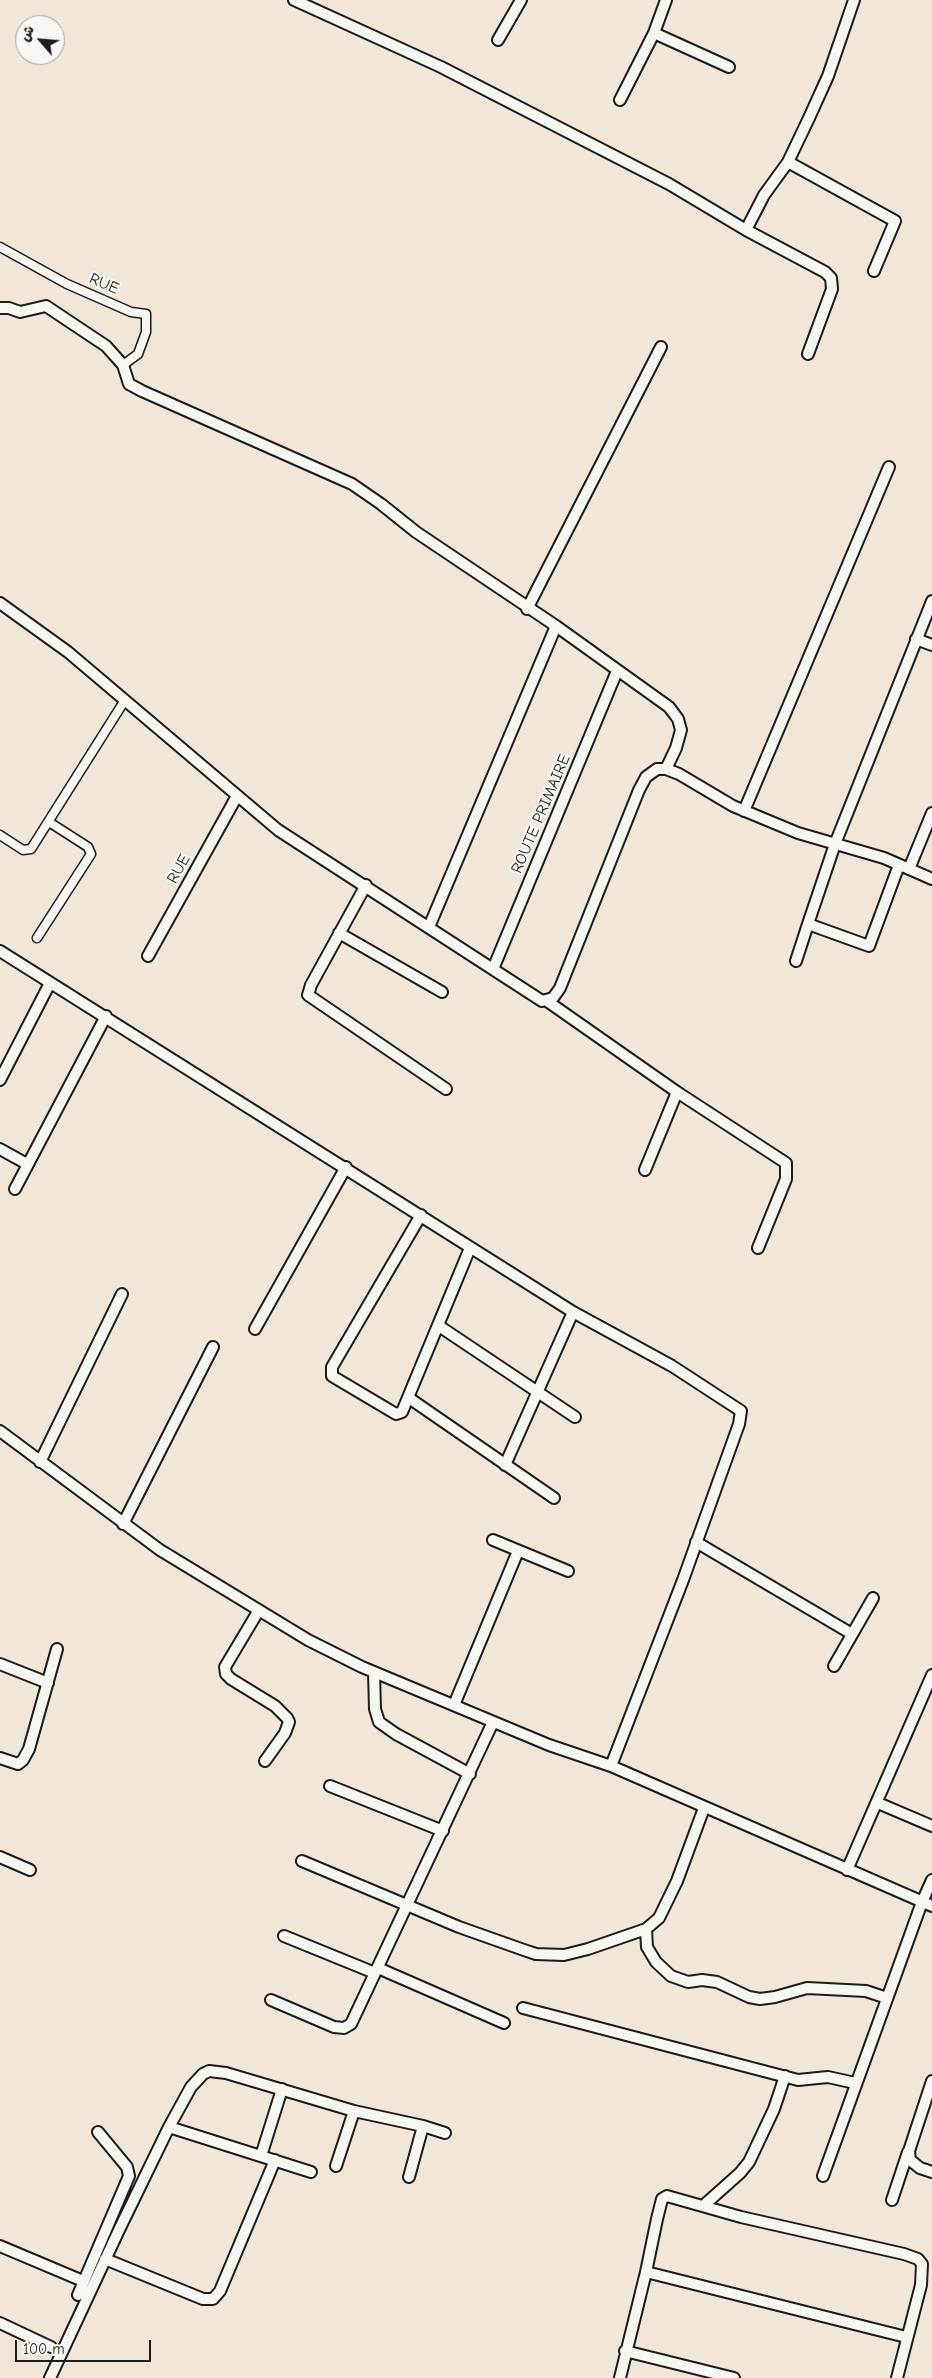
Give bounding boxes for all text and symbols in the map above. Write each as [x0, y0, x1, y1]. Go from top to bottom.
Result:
north arrow [15, 15, 65, 65]
text: ش [16, 23, 38, 44]
street label: RUE [86, 269, 122, 299]
street label: ROUTE PRIMAIRE [507, 752, 575, 876]
street label: RUE [163, 851, 195, 887]
scale bar [18, 2330, 154, 2362]
text: 100 m [23, 2340, 65, 2358]

